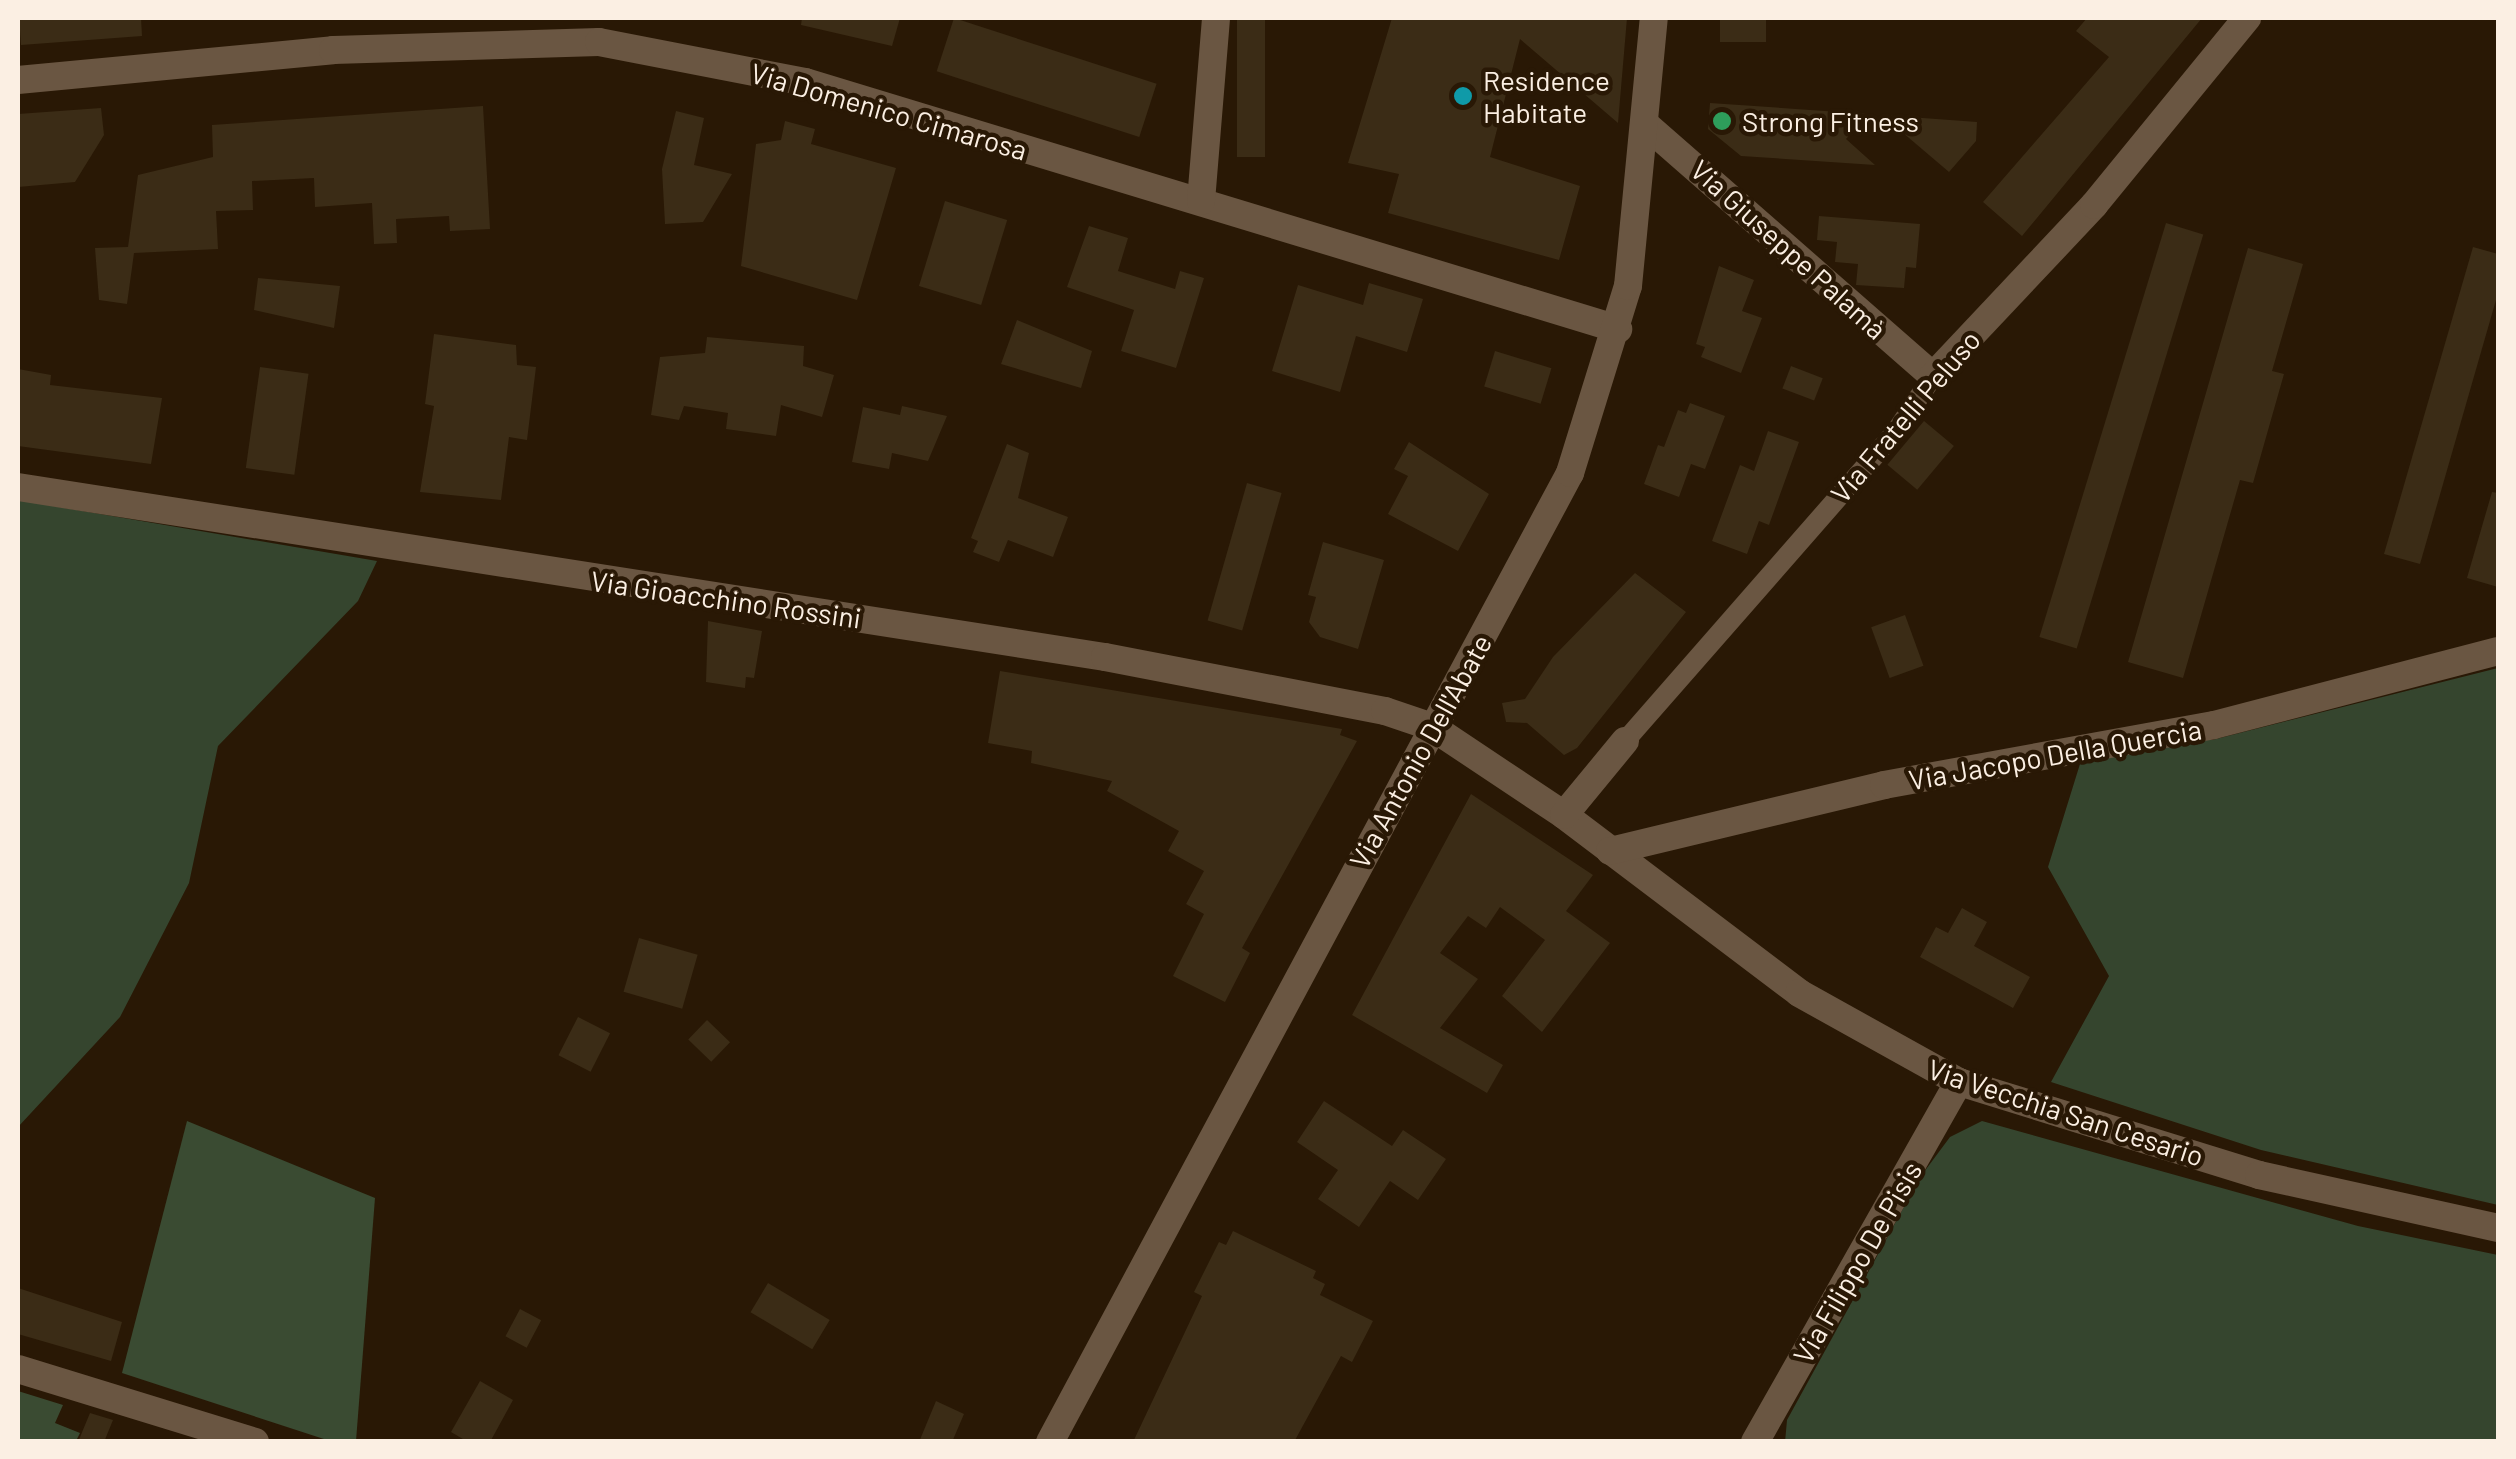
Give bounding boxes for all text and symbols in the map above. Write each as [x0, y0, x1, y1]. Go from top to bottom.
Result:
street label: Via Domenico Cimarosa [747, 55, 1031, 167]
place label: Residence Habitate [1483, 63, 1610, 129]
marker: Residence Habitate [1452, 85, 1474, 107]
place label: Strong Fitness [1742, 104, 1919, 138]
marker: Strong Fitness [1711, 110, 1733, 132]
street label: Via Giuseppe Palamà [1684, 152, 1894, 346]
street label: Via Fratelli Peluso [1823, 323, 1987, 509]
street label: Via Gioacchino Rossini [589, 563, 863, 635]
street label: Via Antonio Dell'Abate [1342, 628, 1498, 874]
street label: Via Jacopo Della Quercia [1906, 712, 2204, 796]
street label: Via Vecchia San Cesario [1924, 1052, 2208, 1172]
street label: Via Filippo De Pisis [1786, 1155, 1928, 1369]

